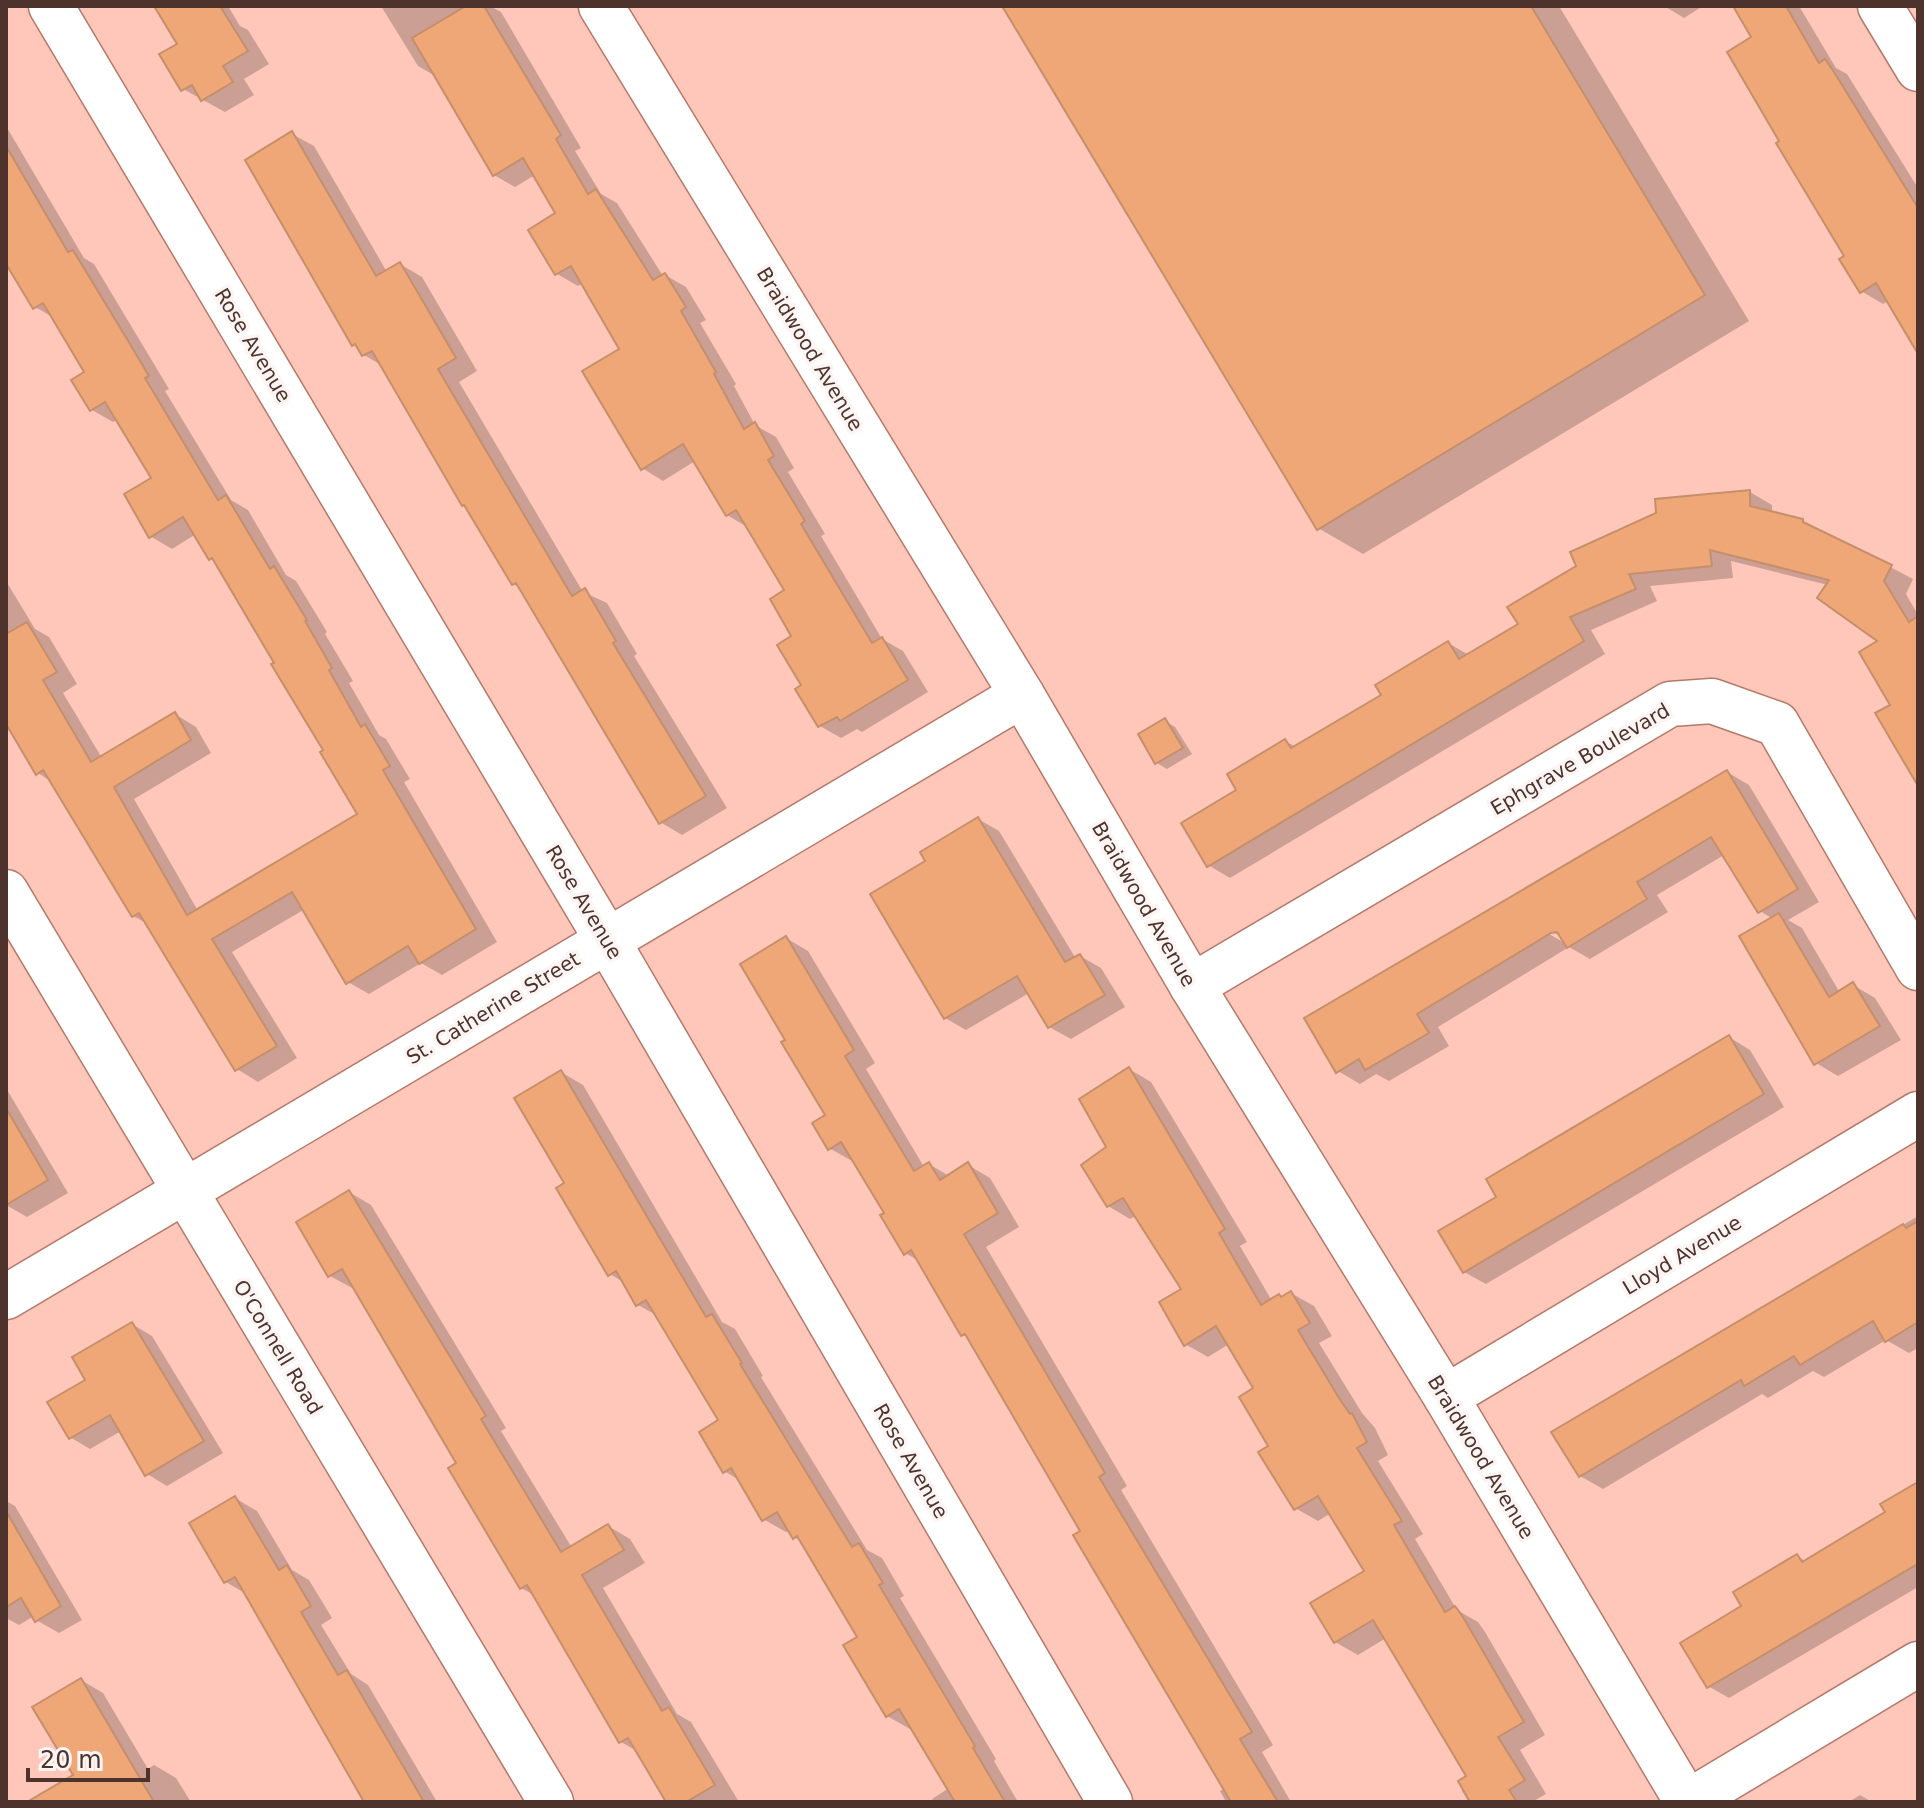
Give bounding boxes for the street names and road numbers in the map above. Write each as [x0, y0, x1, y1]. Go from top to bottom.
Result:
street label: Braidwood Avenue [752, 263, 868, 435]
street label: Rose Avenue [210, 284, 296, 406]
street label: Ephgrave Boulevard [1486, 698, 1674, 820]
street label: Braidwood Avenue [1087, 817, 1201, 991]
street label: Rose Avenue [541, 841, 627, 963]
street label: St. Catherine Street [402, 947, 584, 1069]
street label: Lloyd Avenue [1618, 1210, 1746, 1300]
street label: O'Connell Road [228, 1275, 328, 1419]
street label: Braidwood Avenue [1423, 1371, 1539, 1543]
street label: Rose Avenue [868, 1399, 954, 1523]

